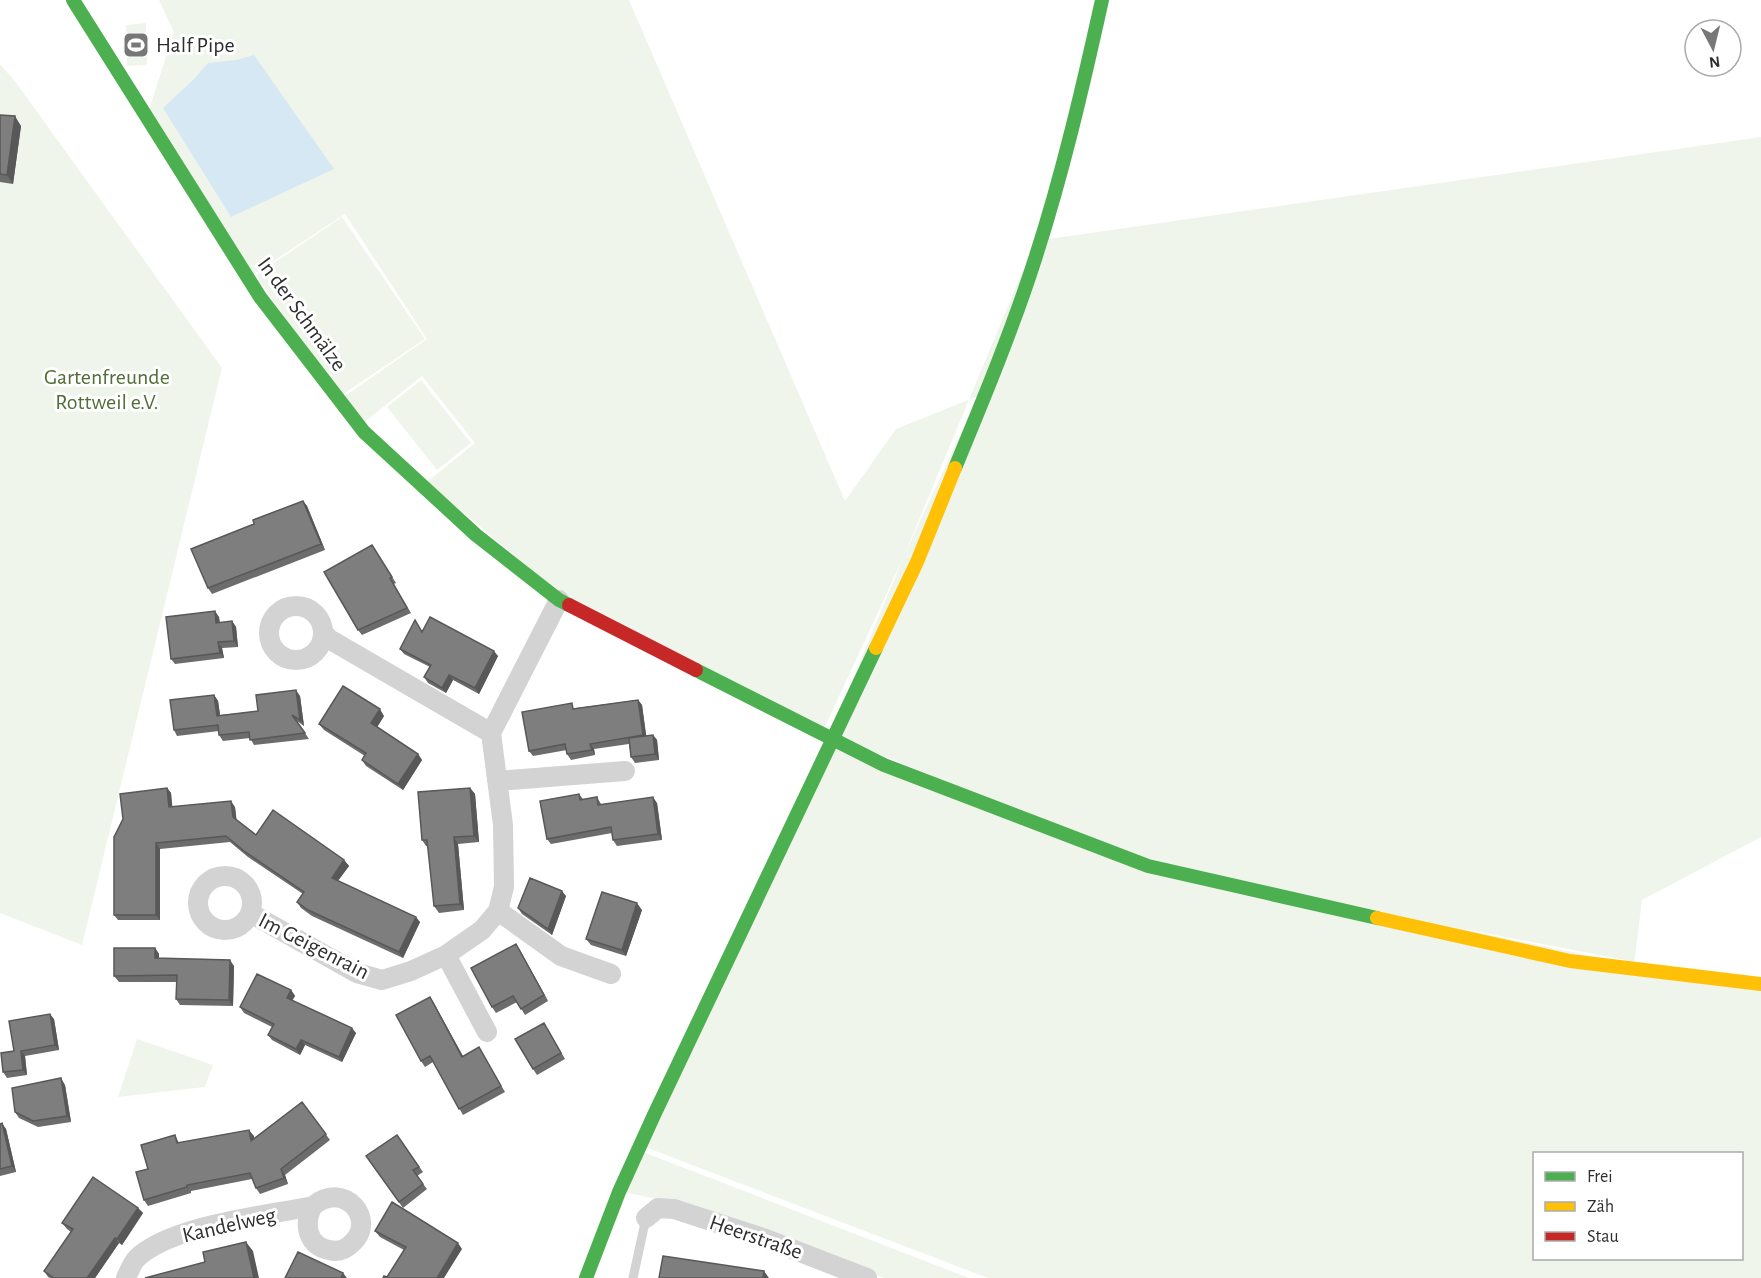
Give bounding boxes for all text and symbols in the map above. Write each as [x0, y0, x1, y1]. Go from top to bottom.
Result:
north arrow [1683, 18, 1743, 78]
sports icon: Half Pipe [121, 30, 151, 60]
place label: Half Pipe [156, 34, 235, 56]
text: N [1708, 53, 1721, 71]
street label: In der Schmälze [254, 253, 350, 375]
park label: Gartenfreunde Rottweil e.V. [44, 366, 170, 413]
street label: Im Geigenrain [255, 909, 373, 983]
legend [1533, 1152, 1743, 1260]
text: Frei [1587, 1168, 1613, 1186]
text: Zäh [1587, 1198, 1614, 1216]
street label: Kandelweg [180, 1204, 278, 1246]
street label: Heerstraße [707, 1211, 805, 1263]
text: Stau [1587, 1228, 1619, 1246]

